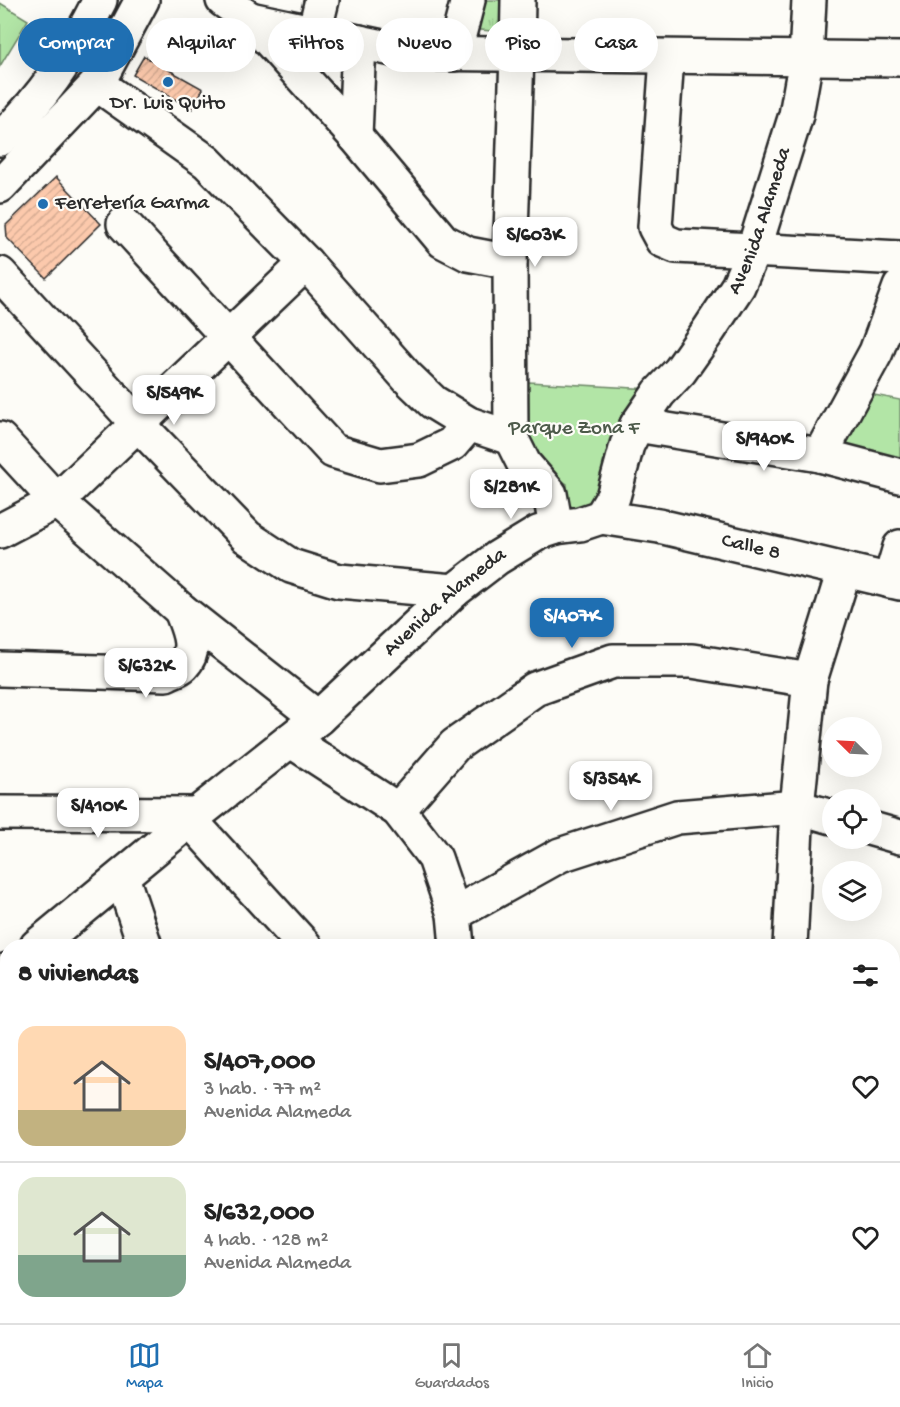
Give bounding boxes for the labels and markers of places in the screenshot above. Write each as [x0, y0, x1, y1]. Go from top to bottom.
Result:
marker: Dr. Luis Quito [161, 75, 175, 89]
place label: Dr. Luis Quito [108, 92, 226, 117]
place label: Ferretería Garma [54, 192, 211, 217]
marker: Ferretería Garma [36, 197, 50, 211]
pin: S/603K [486, 217, 584, 268]
pin: S/549K [125, 375, 223, 426]
pin: S/940K [715, 421, 813, 472]
pin: S/281K [462, 469, 560, 520]
pin: S/407K [523, 598, 621, 649]
pin: S/632K [97, 648, 195, 699]
pin: S/354K [562, 761, 660, 812]
pin: S/410K [49, 788, 147, 839]

